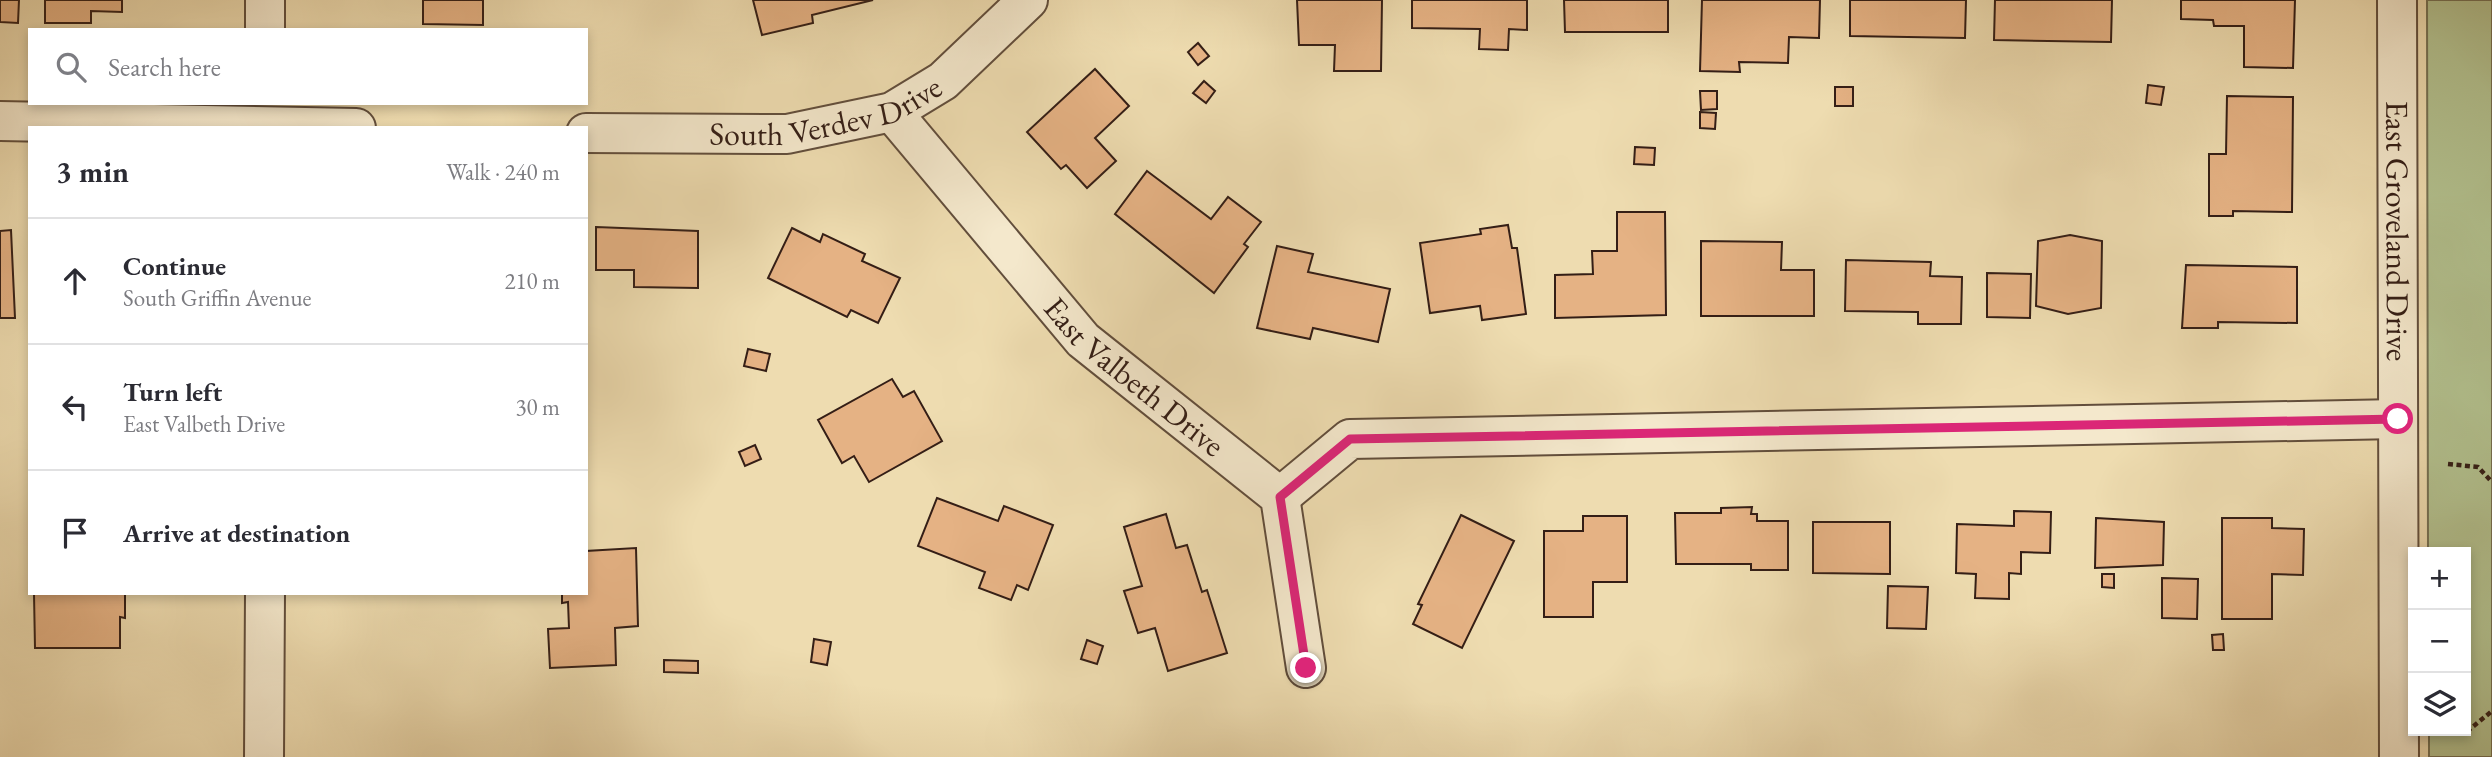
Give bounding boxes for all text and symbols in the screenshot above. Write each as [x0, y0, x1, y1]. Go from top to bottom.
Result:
search box [28, 28, 588, 105]
icon: search [52, 48, 90, 86]
text: Search here [108, 50, 221, 84]
street label: South Verdev Drive [709, 66, 949, 155]
street label: East Groveland Drive [2376, 101, 2419, 361]
text: 3 min [56, 152, 129, 191]
text: Walk · 240 m [446, 157, 560, 187]
text: Continue [123, 249, 226, 283]
icon: ahead [56, 262, 94, 300]
text: 210 m [504, 266, 560, 296]
text: South Griffin Avenue [123, 283, 312, 313]
street label: East Valbeth Drive [1035, 288, 1233, 466]
text: Turn left [123, 375, 222, 409]
icon: left [56, 388, 94, 426]
text: 30 m [515, 392, 560, 422]
route start [2382, 403, 2413, 434]
text: East Valbeth Drive [123, 409, 285, 439]
icon: arrive [56, 514, 94, 552]
text: Arrive at destination [123, 516, 350, 550]
map controls [2408, 547, 2471, 736]
button: + [2408, 547, 2471, 610]
button: − [2408, 610, 2471, 673]
route end [1290, 652, 1321, 683]
button: layers [2408, 673, 2471, 736]

